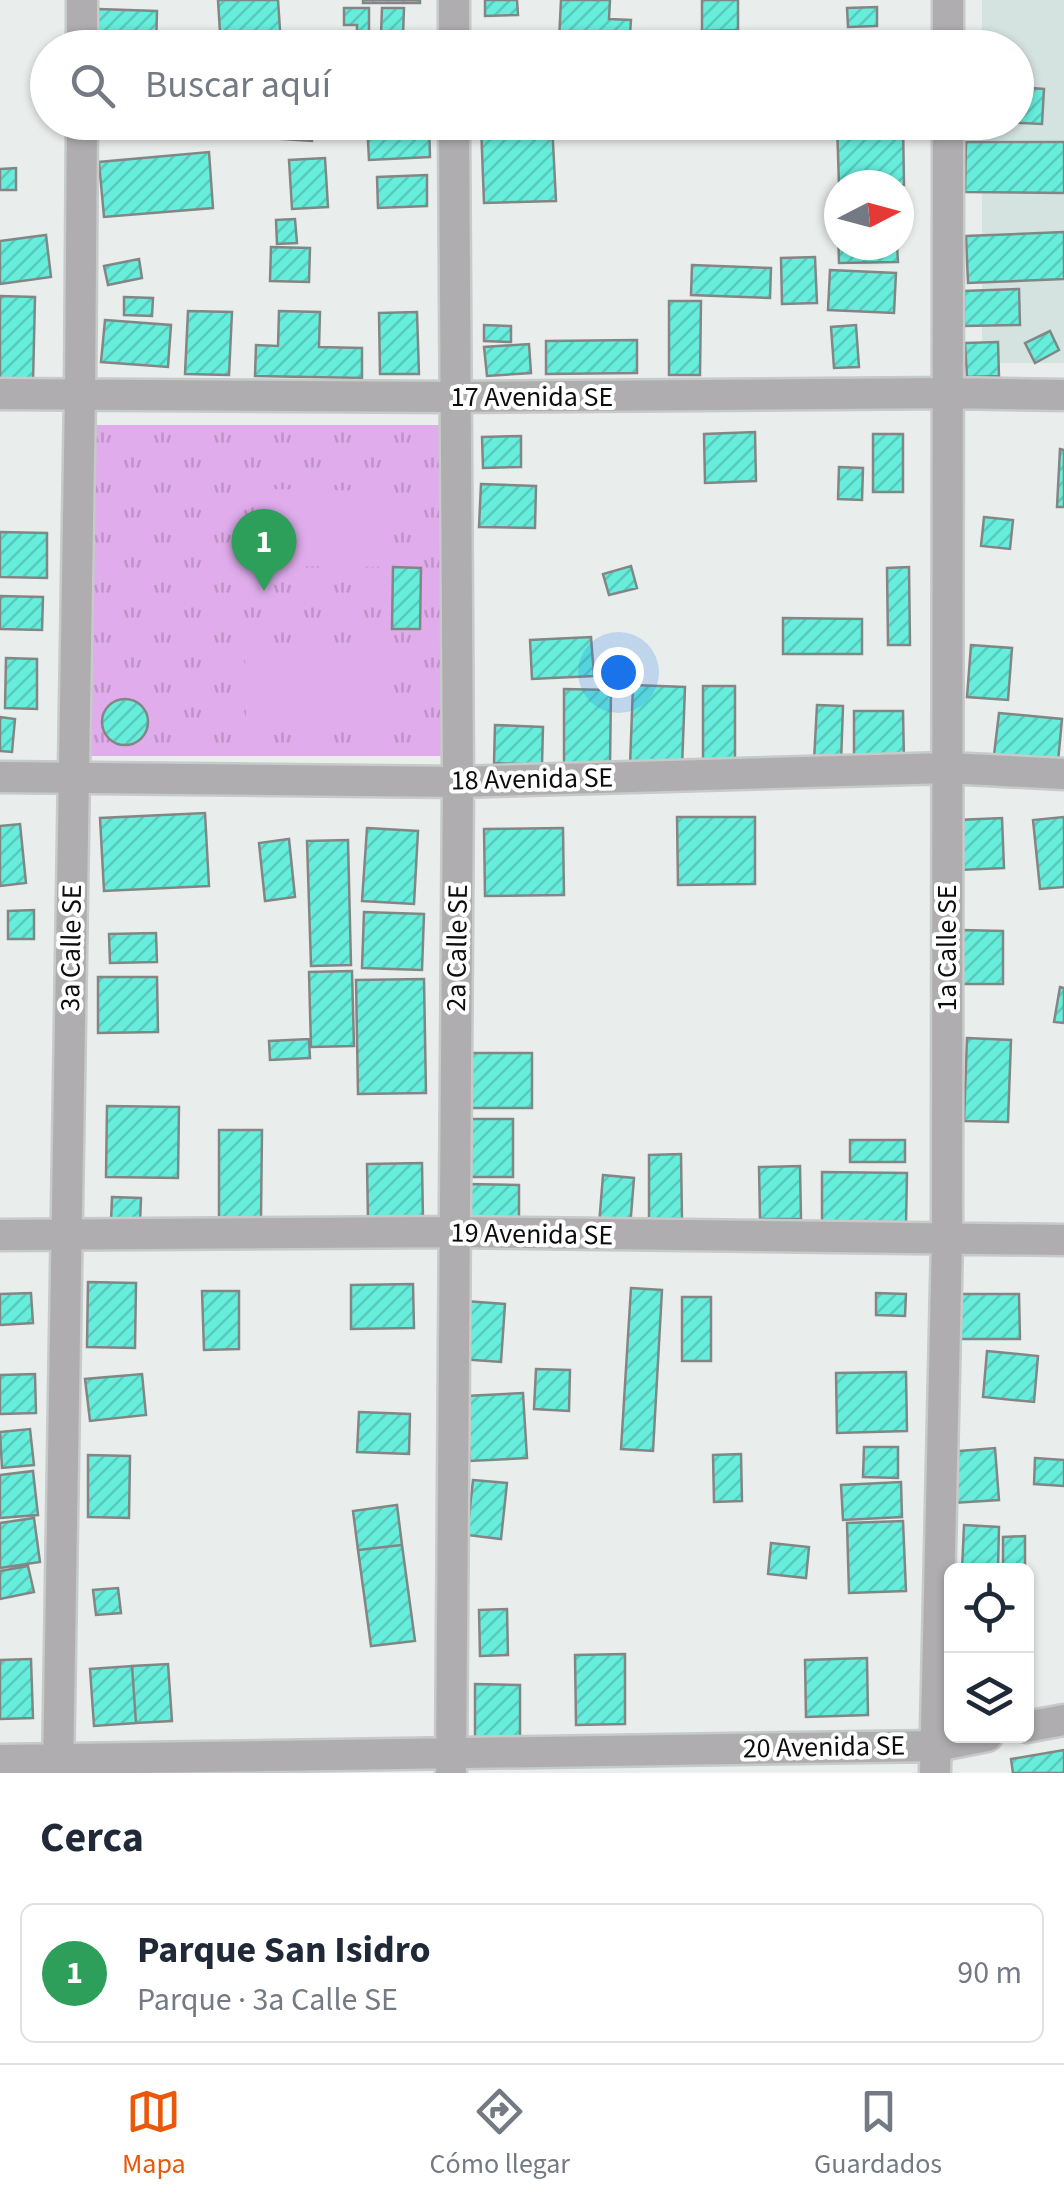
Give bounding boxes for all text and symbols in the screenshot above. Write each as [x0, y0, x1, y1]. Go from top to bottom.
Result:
search box [30, 30, 1034, 140]
icon: search [65, 58, 120, 113]
text: Buscar aquí [145, 58, 331, 112]
north arrow [824, 170, 914, 260]
street label: 17 Avenida SE [451, 377, 613, 417]
pin: 1 [232, 508, 296, 591]
your location [593, 647, 644, 698]
street label: 18 Avenida SE [450, 758, 614, 800]
street label: 3a Calle SE [50, 884, 92, 1012]
street label: 2a Calle SE [436, 884, 478, 1012]
street label: 1a Calle SE [927, 884, 967, 1012]
street label: 19 Avenida SE [450, 1213, 614, 1255]
map controls [944, 1563, 1034, 1743]
button: locate [944, 1563, 1034, 1653]
button: layers [944, 1653, 1034, 1743]
street label: 20 Avenida SE [742, 1726, 906, 1768]
text: Cerca [40, 1808, 144, 1868]
text: Parque San Isidro [137, 1923, 431, 1977]
text: 1 [66, 1950, 83, 1996]
text: 90 m [957, 1950, 1022, 1996]
text: Parque · 3a Calle SE [137, 1977, 398, 2023]
tab: Mapa [122, 2084, 186, 2184]
tab: Cómo llegar [430, 2084, 570, 2184]
tab: Guardados [814, 2084, 942, 2184]

